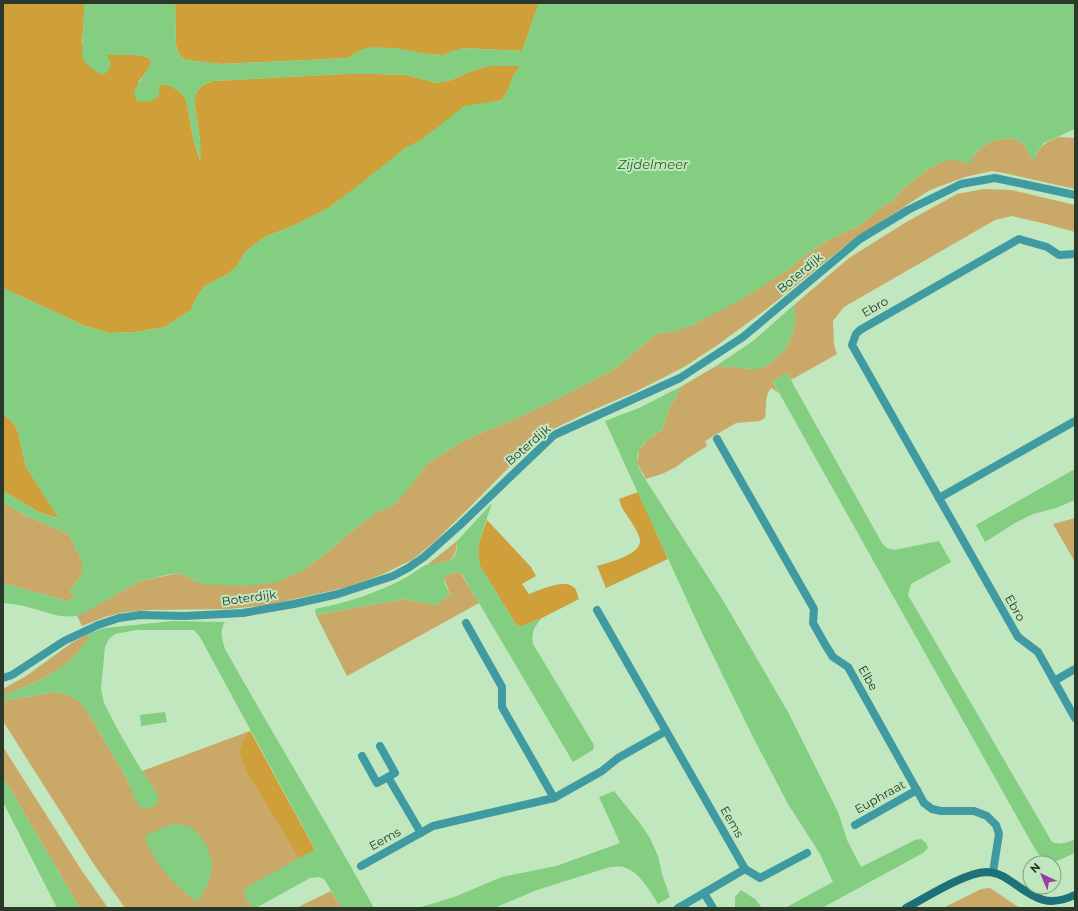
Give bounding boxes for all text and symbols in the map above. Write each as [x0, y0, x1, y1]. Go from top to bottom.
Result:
water label: Zijdelmeer [617, 156, 689, 172]
street label: Boterdijk [774, 249, 826, 296]
street label: Ebro [859, 293, 891, 320]
street label: Boterdijk [502, 420, 554, 468]
street label: Boterdijk [221, 586, 278, 609]
street label: Ebro [1002, 592, 1029, 624]
street label: Elbe [855, 662, 882, 693]
street label: Euphraat [852, 776, 908, 817]
street label: Eems [717, 803, 747, 840]
street label: Eems [366, 824, 403, 853]
north arrow [1022, 855, 1062, 895]
text: N [1027, 860, 1043, 876]

